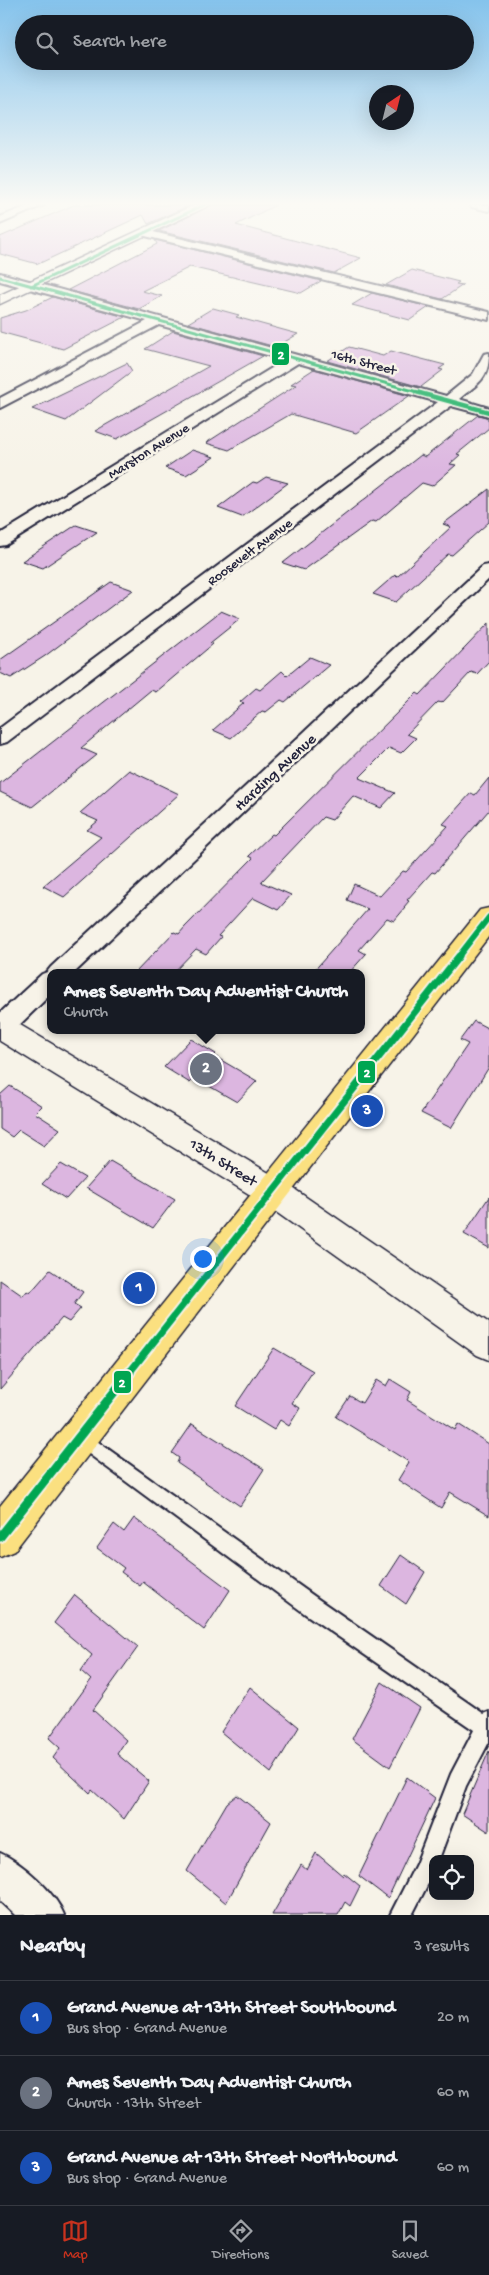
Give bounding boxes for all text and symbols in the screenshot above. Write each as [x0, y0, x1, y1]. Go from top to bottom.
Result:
search box [15, 15, 474, 70]
icon: search [33, 29, 61, 57]
text: Search here [73, 31, 167, 54]
north arrow [369, 85, 414, 130]
line badge: 2 [271, 342, 290, 366]
street label: 16th Street [328, 346, 399, 381]
text: 2 [278, 348, 285, 365]
street label: Marston Avenue [106, 420, 194, 484]
street label: Roosevelt Avenue [205, 515, 297, 590]
street label: Harding Avenue [231, 730, 322, 816]
popup [47, 969, 365, 1034]
text: Ames Seventh Day Adventist Church [64, 981, 348, 1004]
text: Church [64, 1004, 108, 1023]
pin: 2 [190, 1050, 222, 1088]
line badge: 2 [357, 1060, 376, 1084]
text: 2 [364, 1066, 371, 1083]
pin: 3 [351, 1092, 383, 1130]
street label: 13th Street [184, 1135, 261, 1193]
your location [190, 1246, 216, 1272]
pin: 1 [123, 1269, 155, 1307]
line badge: 2 [113, 1370, 132, 1394]
text: 2 [119, 1376, 126, 1393]
map controls [429, 1855, 474, 1900]
button: locate [429, 1855, 474, 1900]
text: Nearby [20, 1935, 85, 1960]
text: 3 results [414, 1938, 469, 1957]
text: Grand Avenue at 13th Street Southbound [67, 1997, 395, 2020]
text: 1 [33, 2009, 39, 2028]
text: 20 m [437, 2009, 469, 2028]
text: Bus stop · Grand Avenue [67, 2020, 227, 2039]
text: Ames Seventh Day Adventist Church [67, 2072, 352, 2095]
text: 2 [32, 2084, 40, 2103]
text: 60 m [437, 2084, 469, 2103]
text: Church · 13th Street [67, 2095, 200, 2114]
text: Grand Avenue at 13th Street Northbound [67, 2147, 396, 2170]
text: 3 [32, 2159, 40, 2178]
text: 60 m [437, 2159, 469, 2178]
text: Bus stop · Grand Avenue [67, 2170, 227, 2189]
tab: Map [61, 2217, 89, 2264]
tab: Directions [212, 2217, 269, 2264]
tab: Saved [392, 2217, 428, 2264]

